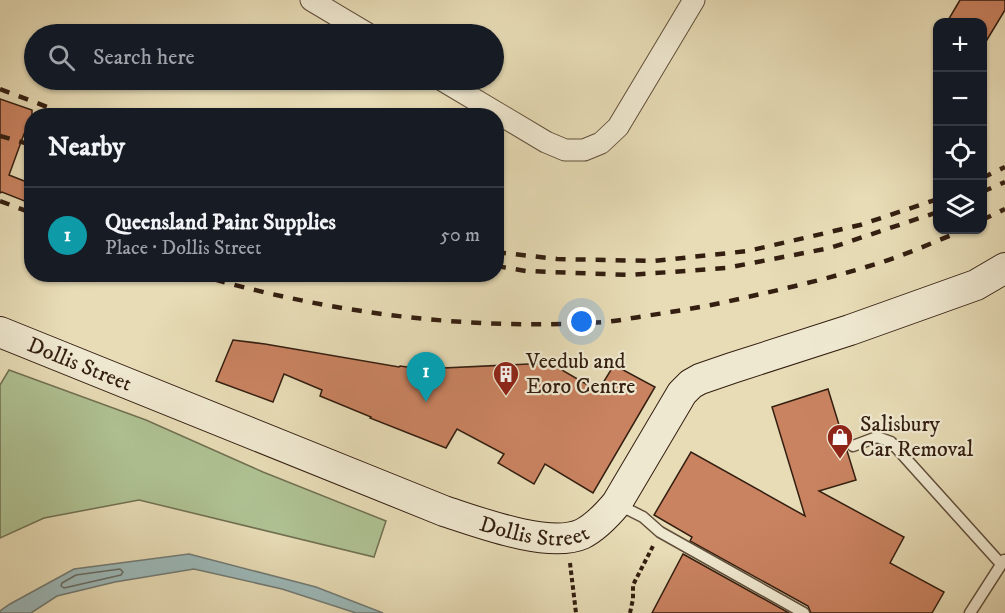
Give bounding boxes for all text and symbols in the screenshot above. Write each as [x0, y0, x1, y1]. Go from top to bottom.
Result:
map controls [933, 18, 987, 234]
button: + [933, 18, 987, 72]
search box [24, 24, 504, 90]
icon: search [45, 41, 78, 74]
text: Search here [93, 44, 195, 71]
button: − [933, 72, 987, 126]
button: locate [933, 126, 987, 180]
text: Nearby [48, 131, 125, 164]
button: layers [933, 180, 987, 234]
text: Queensland Paint Supplies [105, 209, 336, 236]
text: 1 [64, 223, 71, 248]
text: 50 m [440, 223, 480, 248]
text: Place · Dollis Street [105, 236, 261, 261]
your location [567, 307, 596, 336]
street label: Dollis Street [24, 331, 136, 397]
place label: Veedub and Eoro Centre [525, 348, 635, 400]
pin: 1 [406, 352, 446, 402]
building icon: Veedub and Eoro Centre [491, 359, 521, 397]
place label: Salisbury Car Removal [860, 411, 974, 463]
shop icon: Salisbury Car Removal [825, 422, 855, 460]
street label: Dollis Street [476, 510, 594, 552]

